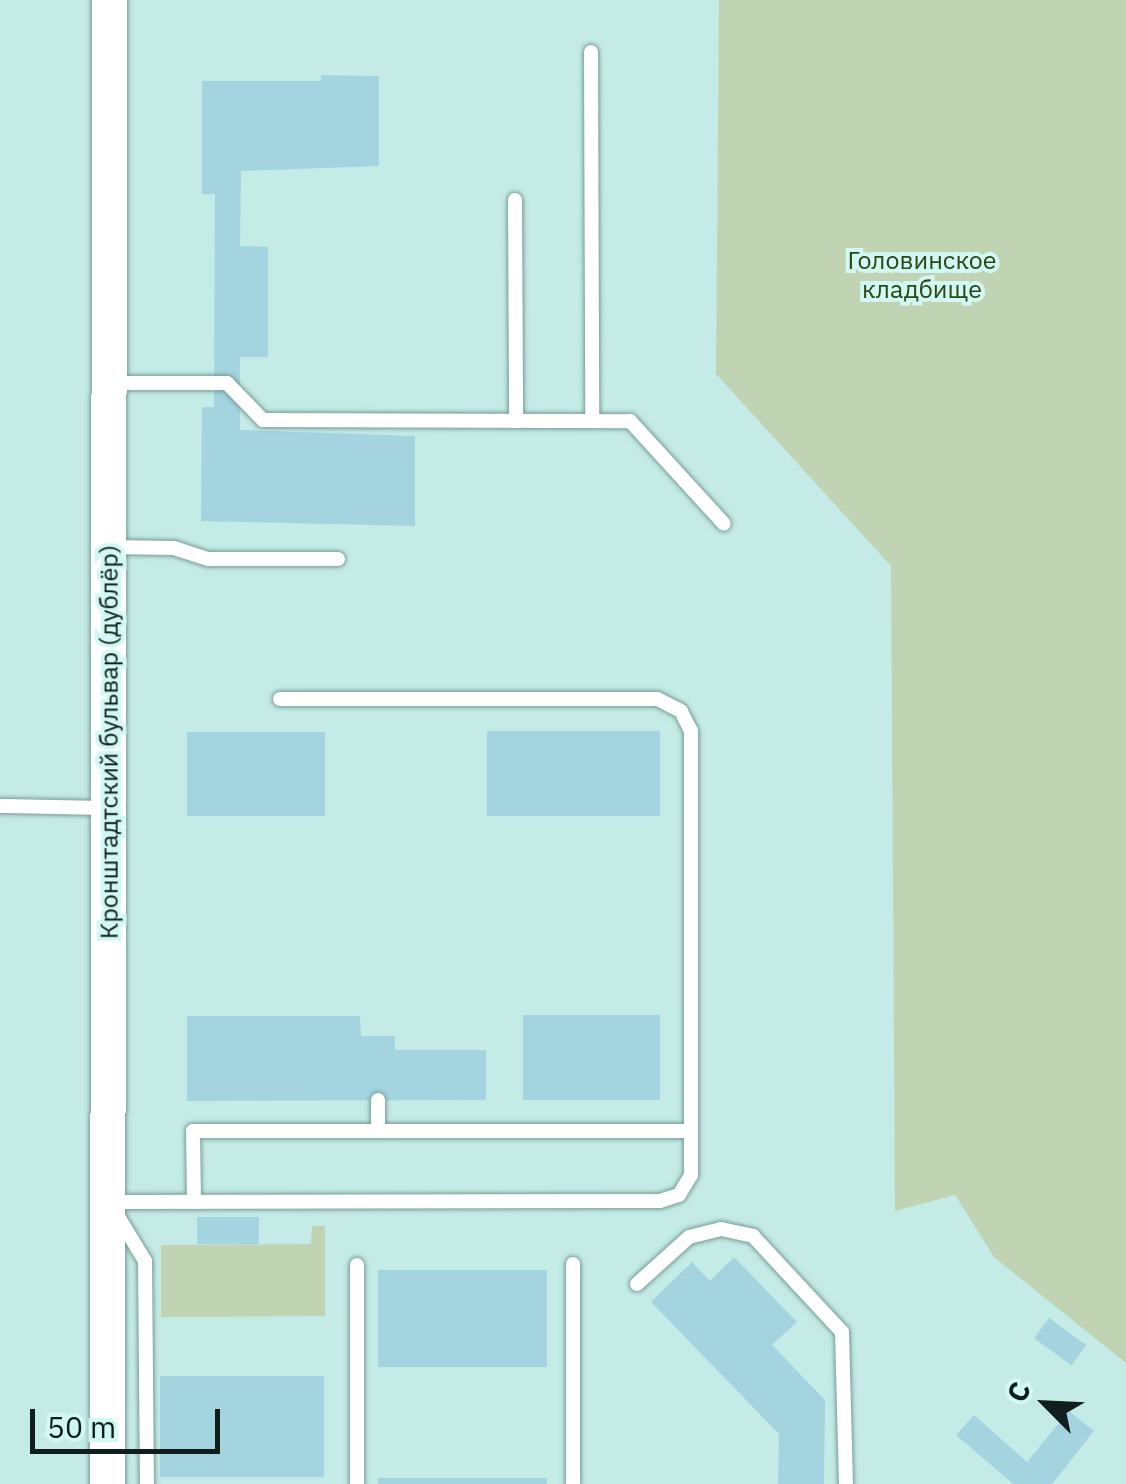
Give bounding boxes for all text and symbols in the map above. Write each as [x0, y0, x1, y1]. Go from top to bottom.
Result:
park label: Головинское кладбище [848, 246, 996, 305]
street label: Кронштадтский бульвар (дублёр) [94, 545, 124, 939]
north arrow [996, 1354, 1096, 1454]
text: С [998, 1376, 1039, 1407]
scale bar [35, 1389, 225, 1451]
text: 50 m [47, 1407, 116, 1446]

